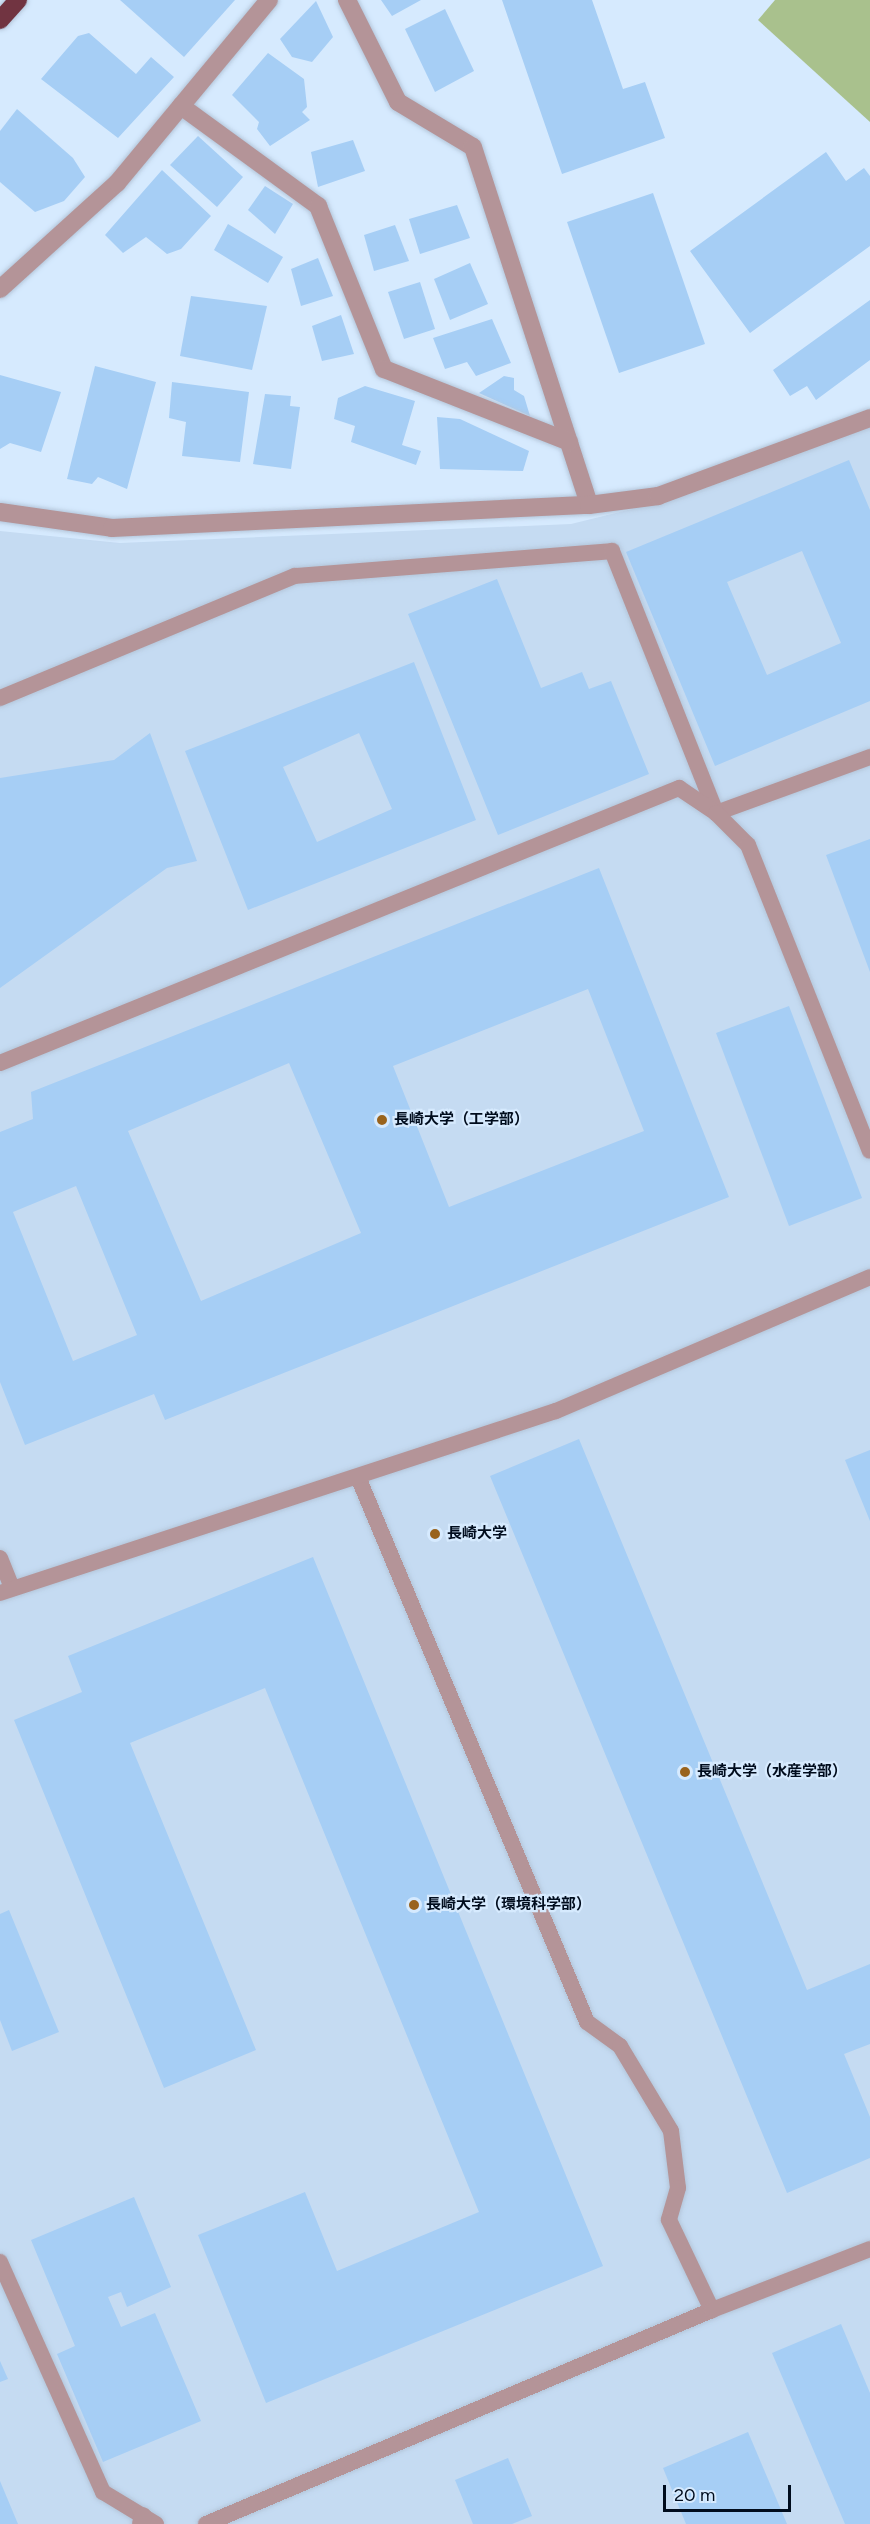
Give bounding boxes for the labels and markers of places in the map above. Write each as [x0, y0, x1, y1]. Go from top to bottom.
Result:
place label: 長崎大学（工学部） [394, 1111, 529, 1129]
marker: 長崎大学（工学部） [375, 1113, 389, 1127]
place label: 長崎大学 [447, 1525, 507, 1543]
marker: 長崎大学 [428, 1527, 442, 1541]
place label: 長崎大学（水産学部） [697, 1763, 847, 1781]
marker: 長崎大学（水産学部） [678, 1765, 692, 1779]
place label: 長崎大学（環境科学部） [426, 1896, 591, 1914]
marker: 長崎大学（環境科学部） [407, 1898, 421, 1912]

